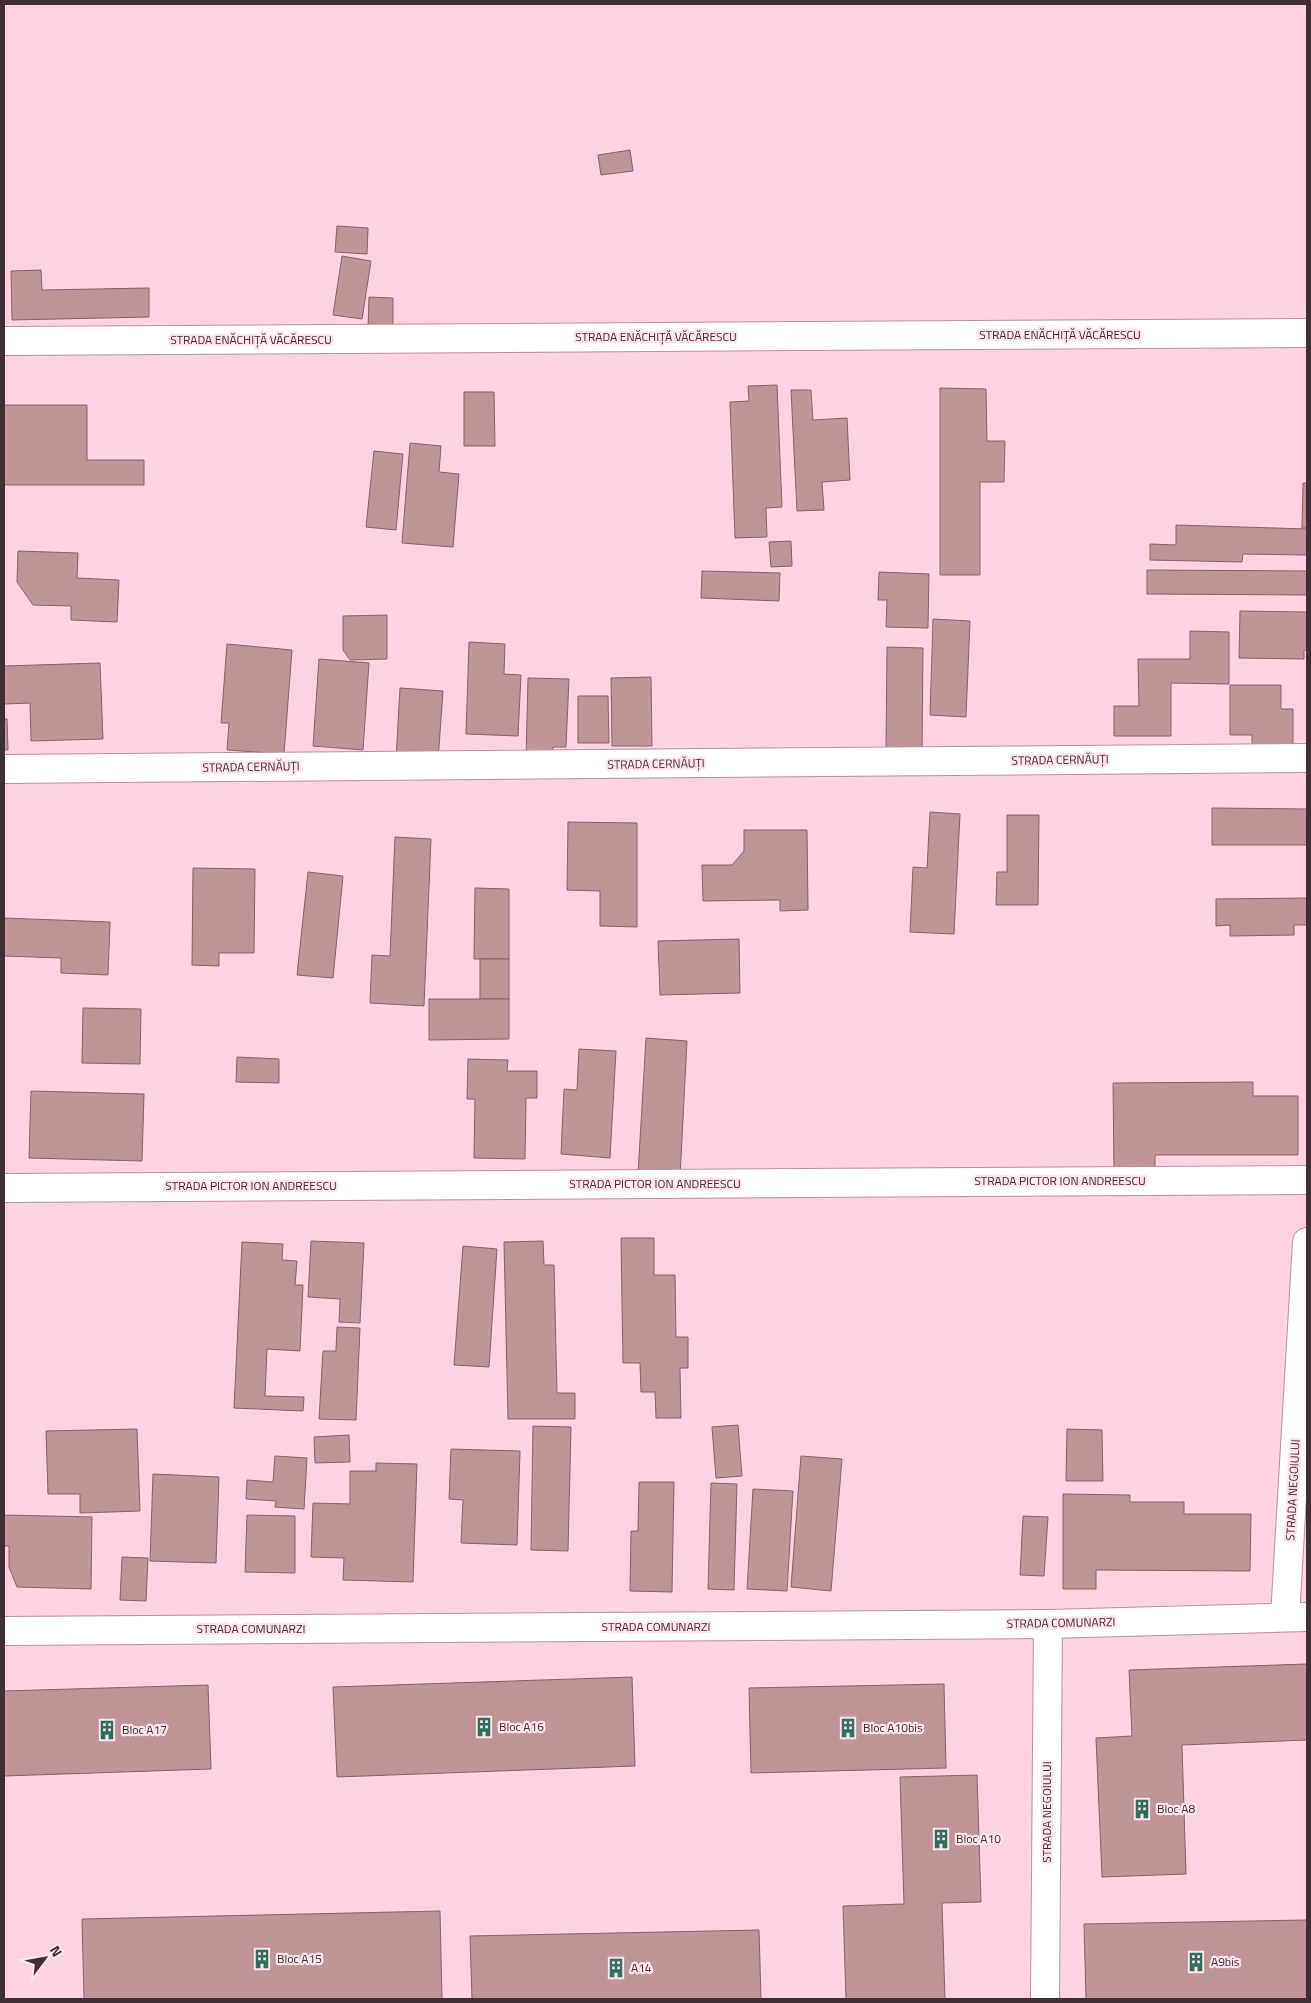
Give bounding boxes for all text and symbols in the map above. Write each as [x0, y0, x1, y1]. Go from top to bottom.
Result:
street label: STRADA ENĂCHIȚĂ VĂCĂRESCU [979, 325, 1141, 344]
street label: STRADA ENĂCHIȚĂ VĂCĂRESCU [575, 327, 737, 346]
street label: STRADA ENĂCHIȚĂ VĂCĂRESCU [170, 330, 332, 349]
street label: STRADA CERNĂUȚI [1011, 749, 1109, 770]
street label: STRADA CERNĂUȚI [607, 753, 705, 774]
street label: STRADA CERNĂUȚI [202, 756, 300, 777]
street label: STRADA PICTOR ION ANDREESCU [974, 1171, 1146, 1190]
street label: STRADA PICTOR ION ANDREESCU [569, 1174, 741, 1193]
street label: STRADA PICTOR ION ANDREESCU [165, 1176, 337, 1195]
street label: STRADA NEGOIULUI [1280, 1439, 1305, 1541]
street label: STRADA COMUNARZI [1006, 1612, 1116, 1633]
street label: STRADA COMUNARZI [602, 1617, 710, 1636]
street label: STRADA COMUNARZI [197, 1619, 305, 1638]
building icon: Bloc A16 [473, 1716, 495, 1738]
place label: Bloc A16 [499, 1717, 544, 1736]
building icon: Bloc A10bis [837, 1717, 859, 1739]
place label: Bloc A10bis [863, 1718, 923, 1737]
building icon: Bloc A17 [96, 1719, 118, 1741]
place label: Bloc A17 [122, 1720, 167, 1739]
street label: STRADA NEGOIULUI [1037, 1761, 1056, 1863]
building icon: Bloc A8 [1131, 1798, 1153, 1820]
place label: Bloc A8 [1157, 1799, 1196, 1818]
building icon: Bloc A10 [930, 1828, 952, 1850]
place label: Bloc A10 [956, 1829, 1001, 1848]
north arrow [20, 1933, 70, 1983]
text: N [45, 1941, 68, 1961]
building icon: Bloc A15 [251, 1948, 273, 1970]
place label: Bloc A15 [277, 1949, 322, 1968]
building icon: A9bis [1185, 1951, 1207, 1973]
place label: A9bis [1211, 1952, 1240, 1971]
building icon: A14 [605, 1957, 627, 1979]
place label: A14 [631, 1958, 652, 1977]

